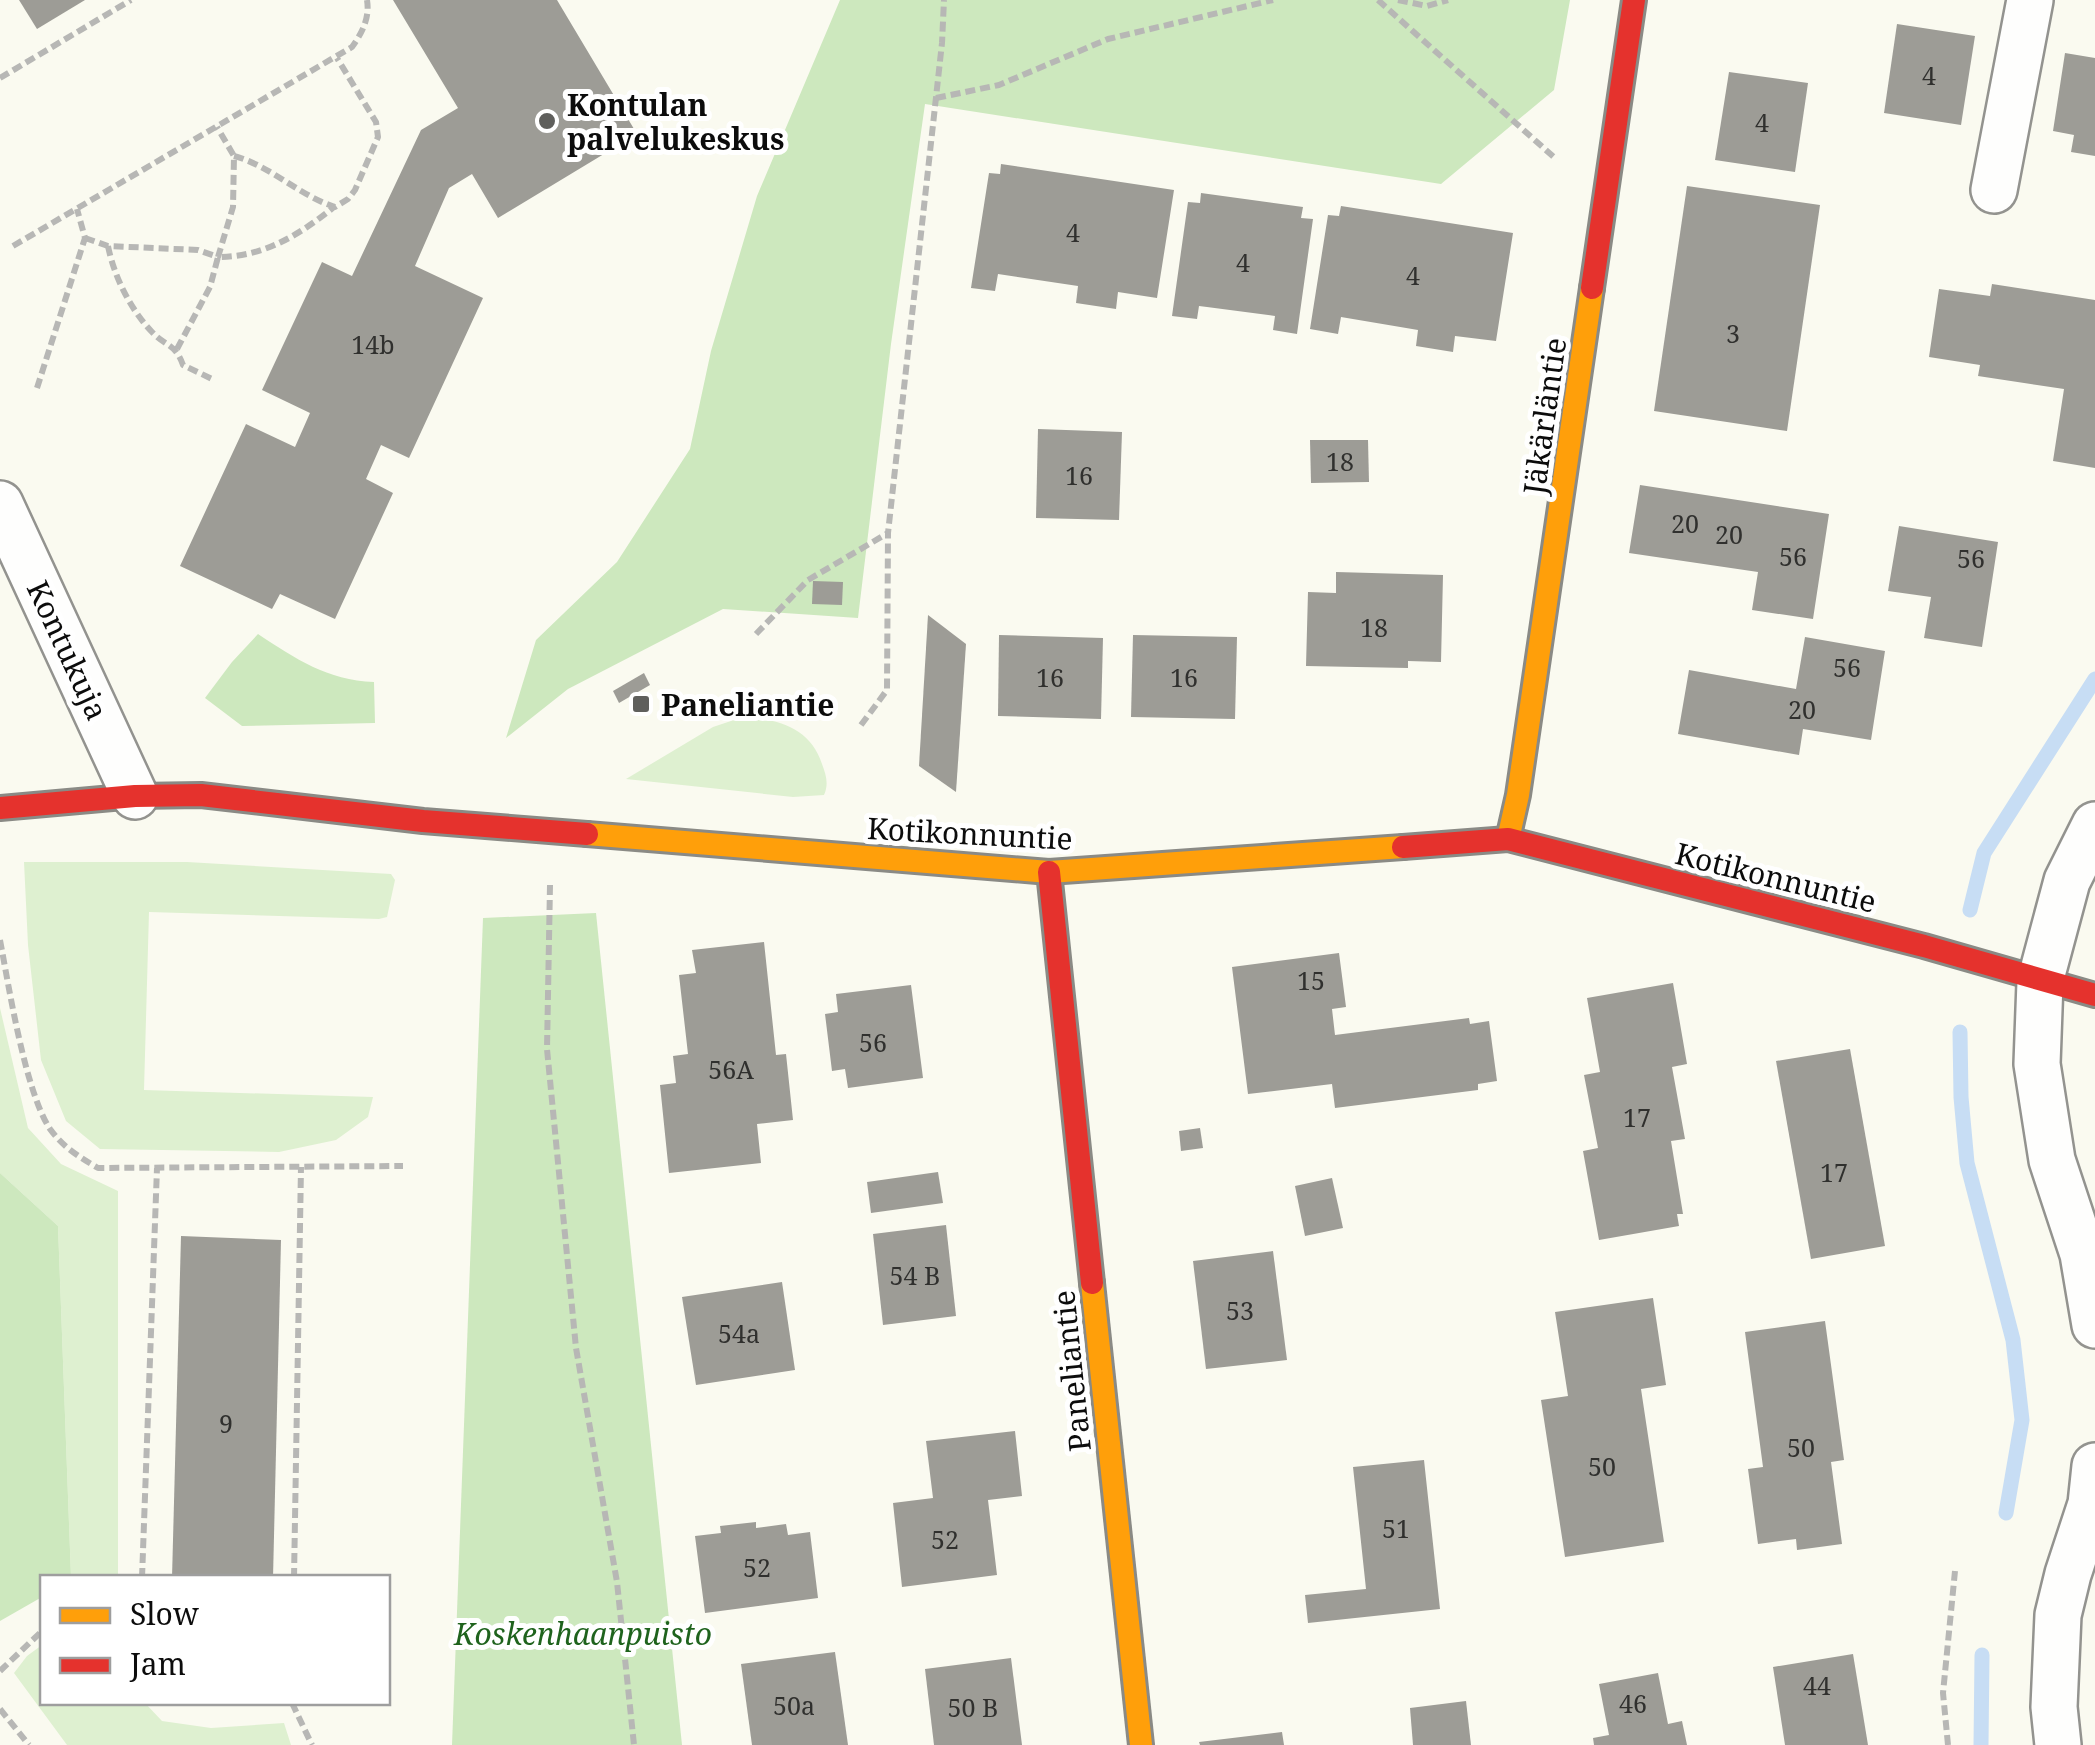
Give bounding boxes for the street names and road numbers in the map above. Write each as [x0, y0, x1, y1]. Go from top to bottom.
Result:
street label: Jäkärläntie [1513, 335, 1575, 498]
street label: Kontukuja [18, 574, 118, 726]
street label: Kotikonnuntie [866, 807, 1074, 859]
street label: Kotikonnuntie [1671, 832, 1881, 922]
street label: Paneliantie [1042, 1288, 1100, 1454]

